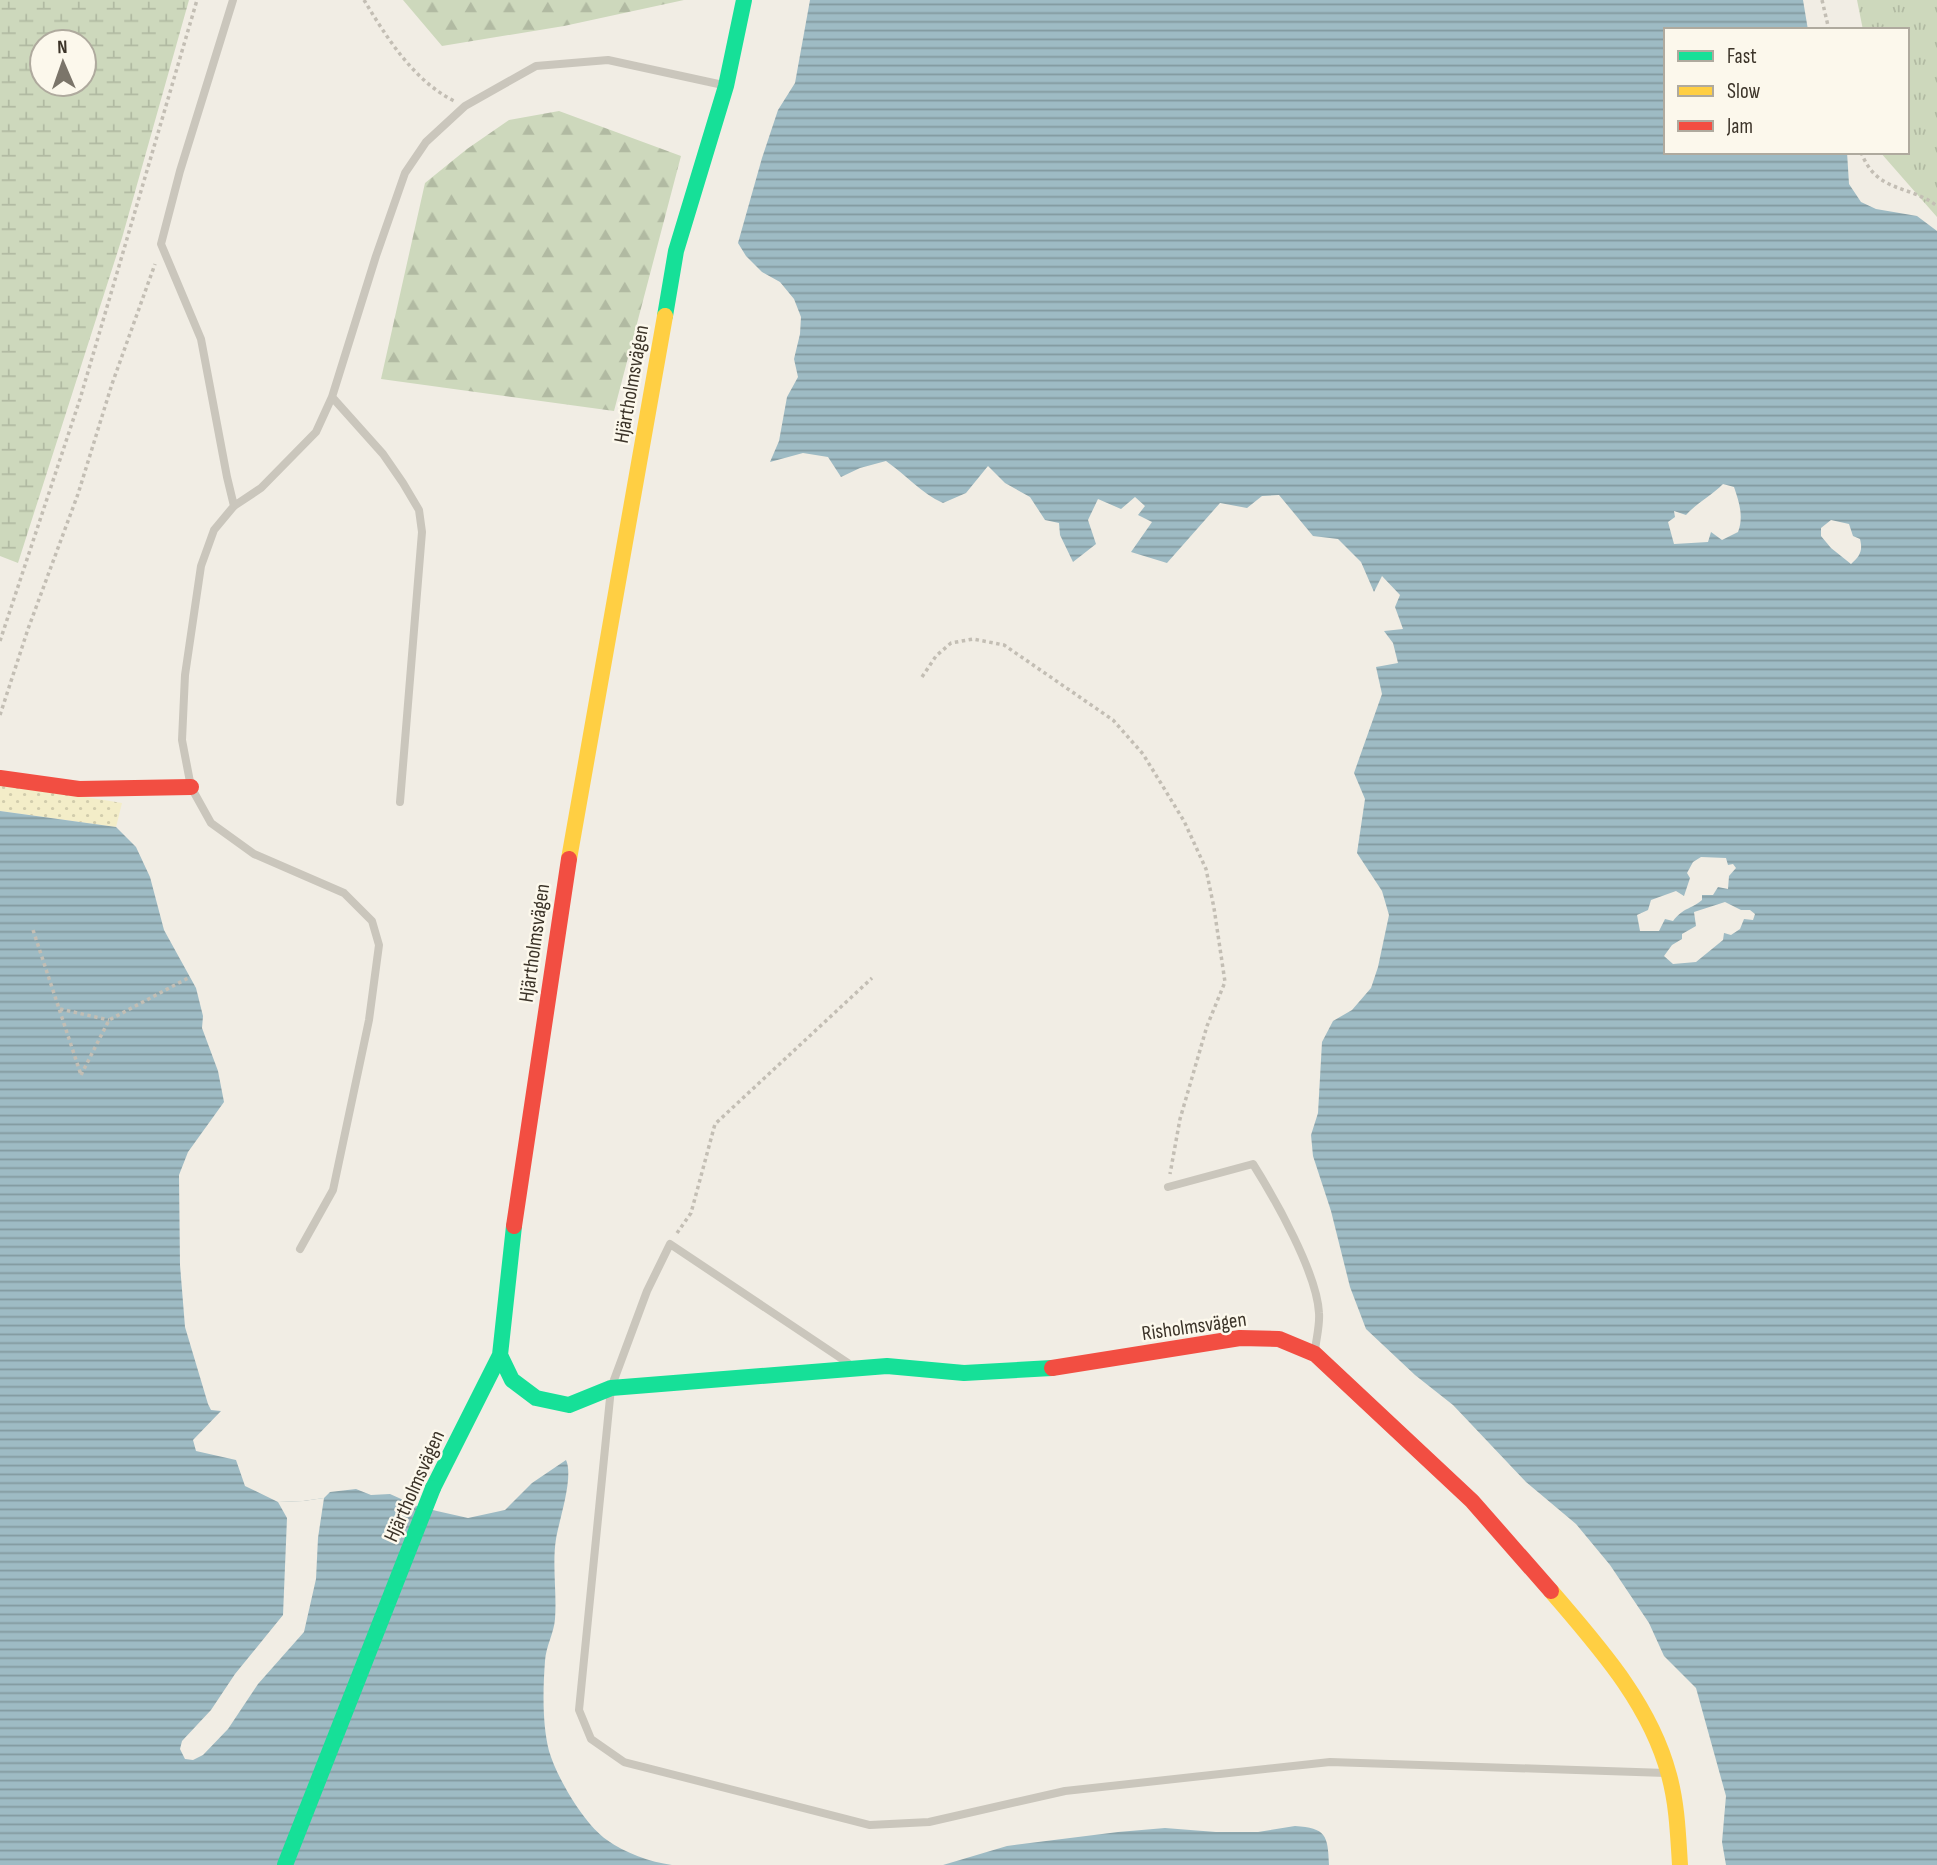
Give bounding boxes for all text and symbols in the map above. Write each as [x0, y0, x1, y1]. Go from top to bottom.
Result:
north arrow [28, 28, 98, 98]
legend [1664, 28, 1909, 154]
text: N [57, 36, 68, 59]
text: Fast [1727, 44, 1757, 69]
text: Slow [1727, 79, 1761, 104]
text: Jam [1726, 114, 1753, 139]
street label: Hjärtholmsvägen [609, 323, 654, 445]
street label: Hjärtholmsvägen [514, 882, 555, 1004]
street label: Risholmsvägen [1140, 1307, 1248, 1346]
street label: Hjärtholmsvägen [379, 1427, 450, 1546]

